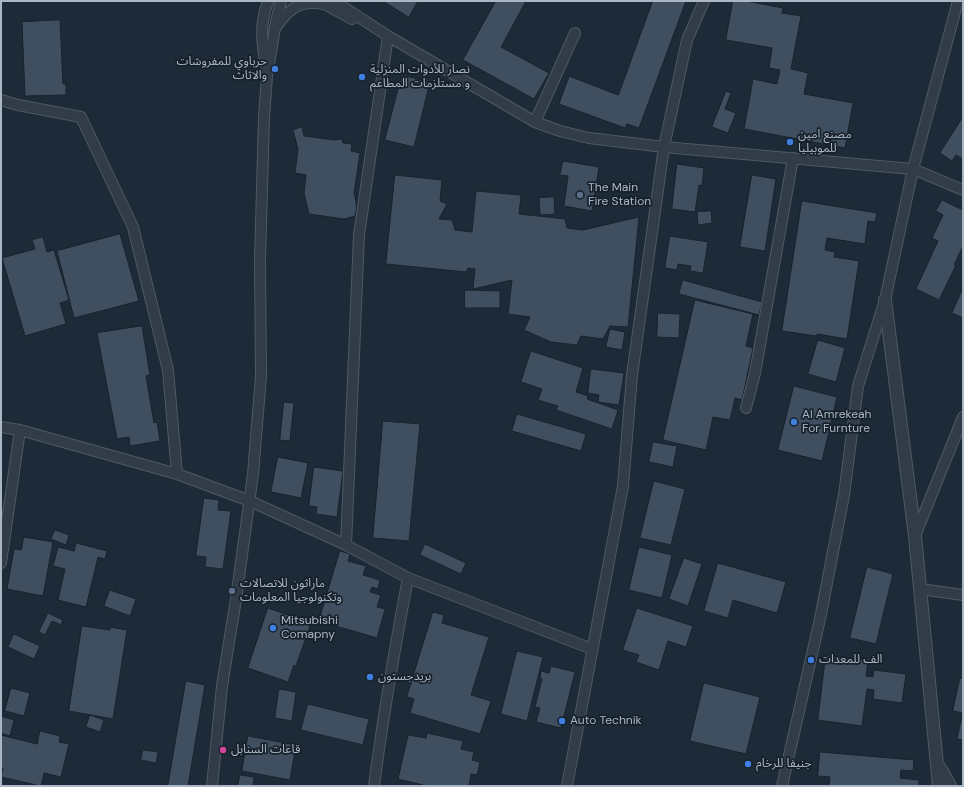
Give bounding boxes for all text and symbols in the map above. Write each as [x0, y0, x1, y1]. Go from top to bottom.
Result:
place label: حرباوي للمفروشات والاثاث [177, 55, 267, 83]
place label: نصار للأدوات المنزلية و مستلزمات المطاعم [370, 63, 470, 91]
marker: حرباوي للمفروشات والاثاث [270, 64, 280, 74]
marker: نصار للأدوات المنزلية و مستلزمات المطاعم [357, 72, 367, 82]
place label: مصنع امين للموبيليا [798, 128, 852, 156]
marker: مصنع امين للموبيليا [785, 137, 795, 147]
place label: The Main Fire Station [588, 181, 651, 209]
marker: The Main Fire Station [575, 190, 585, 200]
place label: Al Amrekeah For Furnture [802, 408, 871, 436]
marker: Al Amrekeah For Furnture [789, 417, 799, 427]
place label: ماراثون للاتصالات وتكنولوجيا المعلومات [240, 577, 342, 605]
marker: ماراثون للاتصالات وتكنولوجيا المعلومات [227, 586, 237, 596]
place label: Mitsubishi Comapny [281, 614, 338, 642]
marker: Mitsubishi Comapny [268, 623, 278, 633]
place label: الف للمعدات [819, 653, 882, 667]
marker: الف للمعدات [806, 655, 816, 665]
place label: بريدجستون [378, 670, 431, 684]
marker: بريدجستون [365, 672, 375, 682]
place label: Auto Technik [570, 714, 642, 728]
marker: Auto Technik [557, 716, 567, 726]
place label: قاعات السنابل [231, 743, 300, 757]
marker: قاعات السنابل [218, 745, 228, 755]
place label: جنيفا للرخام [756, 757, 812, 771]
marker: جنيفا للرخام [743, 759, 753, 769]

